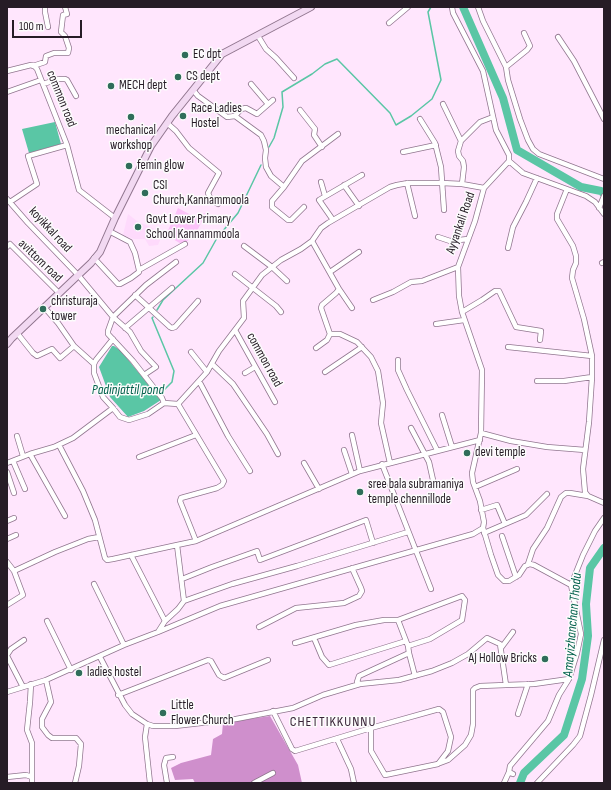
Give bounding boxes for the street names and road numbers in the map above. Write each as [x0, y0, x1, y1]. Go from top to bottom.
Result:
street label: common road [43, 68, 79, 130]
street label: Ayyankali Road [443, 190, 479, 256]
street label: koyikkal road [25, 204, 75, 256]
street label: avittom road [15, 236, 65, 286]
street label: common road [243, 330, 285, 390]

